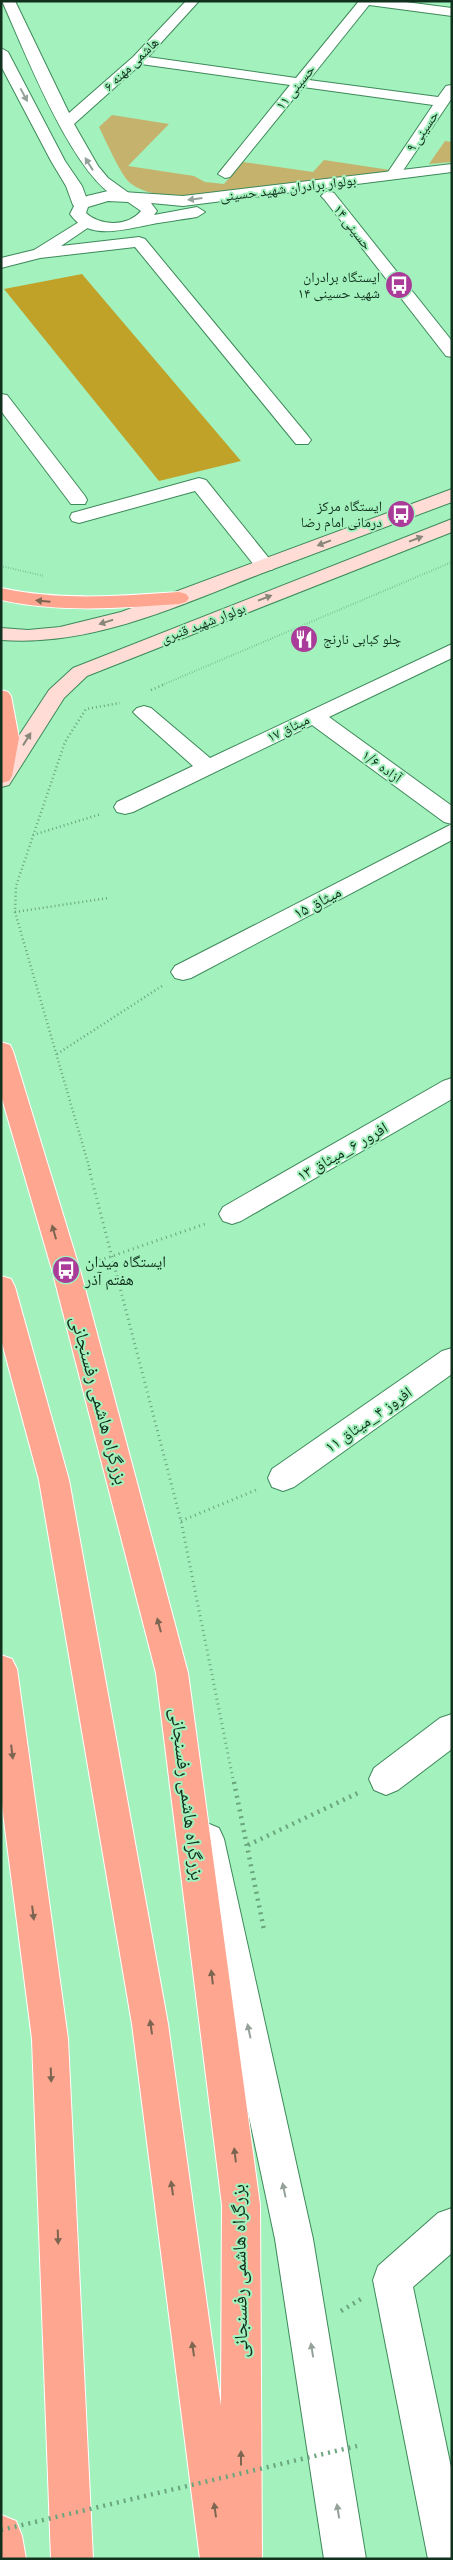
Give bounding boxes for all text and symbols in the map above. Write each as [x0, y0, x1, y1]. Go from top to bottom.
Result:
street label: هاشمی مهنه ۶ [99, 33, 163, 95]
street label: حسینی ۱۱ [271, 61, 319, 113]
one-way arrow [20, 88, 28, 102]
street label: حسینی ۹ [402, 107, 443, 155]
one-way arrow [85, 157, 94, 170]
street label: بولوار برادران شهید حسینی [219, 171, 357, 205]
one-way arrow [187, 195, 203, 203]
street label: حسینی ۱۴ [330, 201, 376, 253]
place label: ایستگاه برادران شهید حسینی ۱۴ [298, 268, 380, 302]
bus stop icon: ایستگاه برادران شهید حسینی ۱۴ [384, 270, 414, 300]
place label: ایستگاه مرکز درمانی امام رضا [301, 497, 382, 532]
bus stop icon: ایستگاه مرکز درمانی امام رضا [386, 499, 416, 529]
one-way arrow [409, 535, 424, 543]
one-way arrow [317, 540, 332, 547]
one-way arrow [258, 594, 273, 602]
one-way arrow [35, 597, 51, 605]
street label: بولوار شهید قنبری [158, 598, 248, 647]
one-way arrow [98, 618, 113, 626]
restaurant icon: چلو کبابی نارنج [289, 624, 319, 654]
place label: چلو کبابی نارنج [323, 630, 401, 649]
street label: میثاق ۱۷ [264, 710, 312, 746]
one-way arrow [23, 733, 32, 746]
street label: آزاده ۱/۶ [359, 746, 406, 787]
street label: میثاق ۱۵ [290, 881, 345, 924]
street label: افرور ۶_میثاق ۱۳ [293, 1117, 392, 1186]
one-way arrow [50, 1224, 58, 1239]
place label: ایستگاه میدان هفتم آذر [84, 1251, 166, 1290]
bus stop icon: ایستگاه میدان هفتم آذر [51, 1255, 81, 1285]
street label: بزرگراه هاشمی رفسنجانی [66, 1313, 134, 1487]
street label: افروز ۴_میثاق ۱۱ [321, 1382, 416, 1457]
one-way arrow [155, 1618, 163, 1633]
street label: بزرگراه هاشمی رفسنجانی [165, 1706, 211, 1882]
one-way arrow [8, 1744, 16, 1760]
one-way arrow [29, 1906, 37, 1922]
one-way arrow [207, 1969, 215, 1985]
one-way arrow [146, 2019, 154, 2035]
one-way arrow [245, 2024, 253, 2039]
one-way arrow [48, 2067, 56, 2083]
one-way arrow [231, 2147, 239, 2163]
one-way arrow [168, 2180, 176, 2196]
one-way arrow [279, 2182, 287, 2198]
street label: بزرگراه هاشمی رفسنجانی [225, 2184, 253, 2358]
one-way arrow [54, 2229, 62, 2245]
one-way arrow [189, 2341, 197, 2357]
one-way arrow [308, 2342, 316, 2358]
one-way arrow [237, 2449, 245, 2465]
one-way arrow [211, 2502, 219, 2518]
one-way arrow [333, 2502, 341, 2518]

